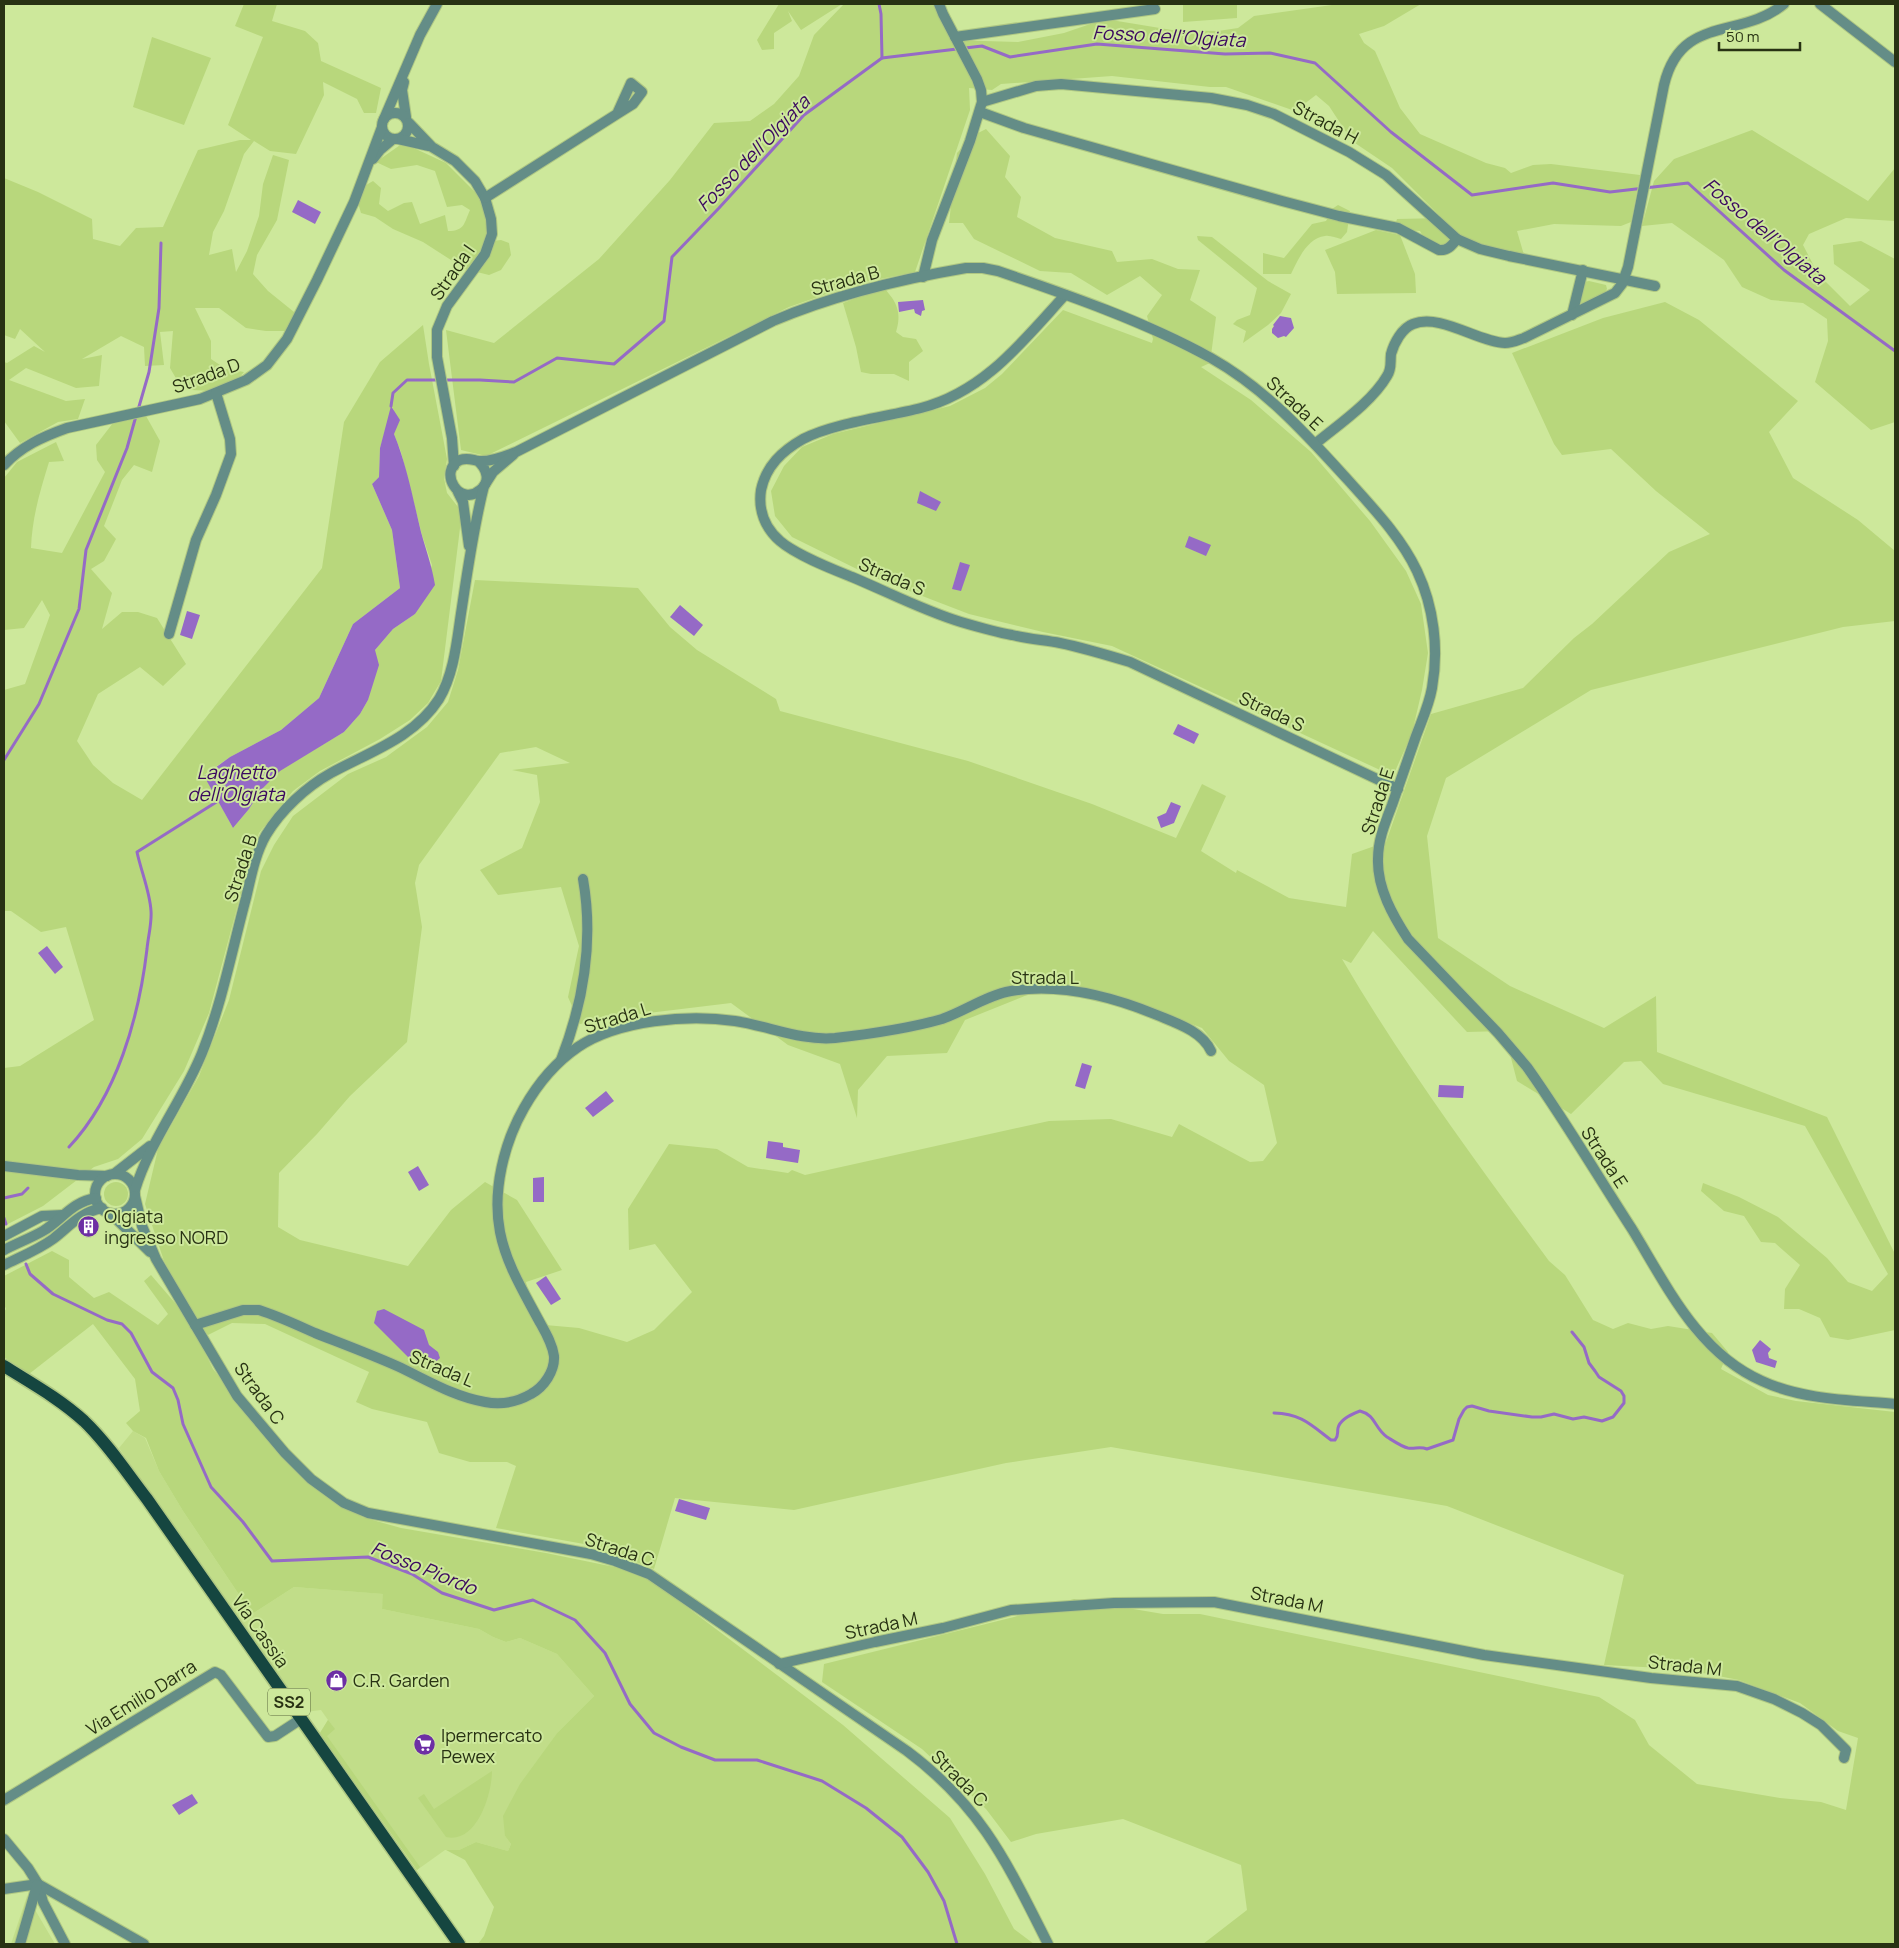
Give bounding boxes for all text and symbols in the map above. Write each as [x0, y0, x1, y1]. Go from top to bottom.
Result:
water label: Fosso dell’Olgiata [1092, 19, 1247, 53]
scale bar [1719, 20, 1800, 52]
text: 50 m [1726, 26, 1760, 47]
water label: Fosso dell’Olgiata [691, 88, 816, 217]
street label: Strada H [1289, 95, 1363, 149]
water label: Fosso dell’Olgiata [1698, 172, 1833, 291]
street label: Strada I [424, 239, 480, 305]
street label: Strada B [808, 259, 882, 301]
street label: Strada D [169, 352, 243, 398]
street label: Strada E [1262, 371, 1328, 435]
street label: Strada S [855, 551, 929, 601]
street label: Strada S [1235, 685, 1309, 737]
water label: Laghetto dell'Olgiata [187, 759, 286, 807]
street label: Strada E [1355, 764, 1399, 838]
street label: Strada B [218, 831, 262, 905]
street label: Strada L [1011, 965, 1079, 989]
street label: Strada L [581, 996, 653, 1038]
street label: Strada E [1576, 1122, 1634, 1192]
place label: Olgiata ingresso NORD [104, 1204, 228, 1249]
building icon: Olgiata ingresso NORD [76, 1214, 100, 1238]
street label: Strada L [406, 1344, 478, 1392]
street label: Strada C [229, 1357, 291, 1429]
street label: Strada C [582, 1527, 658, 1572]
water label: Fosso Piordo [367, 1535, 482, 1602]
street label: Strada M [1248, 1580, 1326, 1618]
street label: Via Cassia [227, 1590, 295, 1672]
street label: Strada M [842, 1606, 920, 1644]
street label: Strada M [1647, 1649, 1723, 1681]
street label: Via Emilio Darra [81, 1654, 201, 1740]
shop icon: C.R. Garden [325, 1668, 349, 1692]
place label: C.R. Garden [353, 1668, 450, 1692]
road number: SS2 [268, 1688, 310, 1715]
place label: Ipermercato Pewex [441, 1723, 542, 1768]
supermarket icon: Ipermercato Pewex [413, 1733, 437, 1757]
street label: Strada C [926, 1744, 994, 1812]

